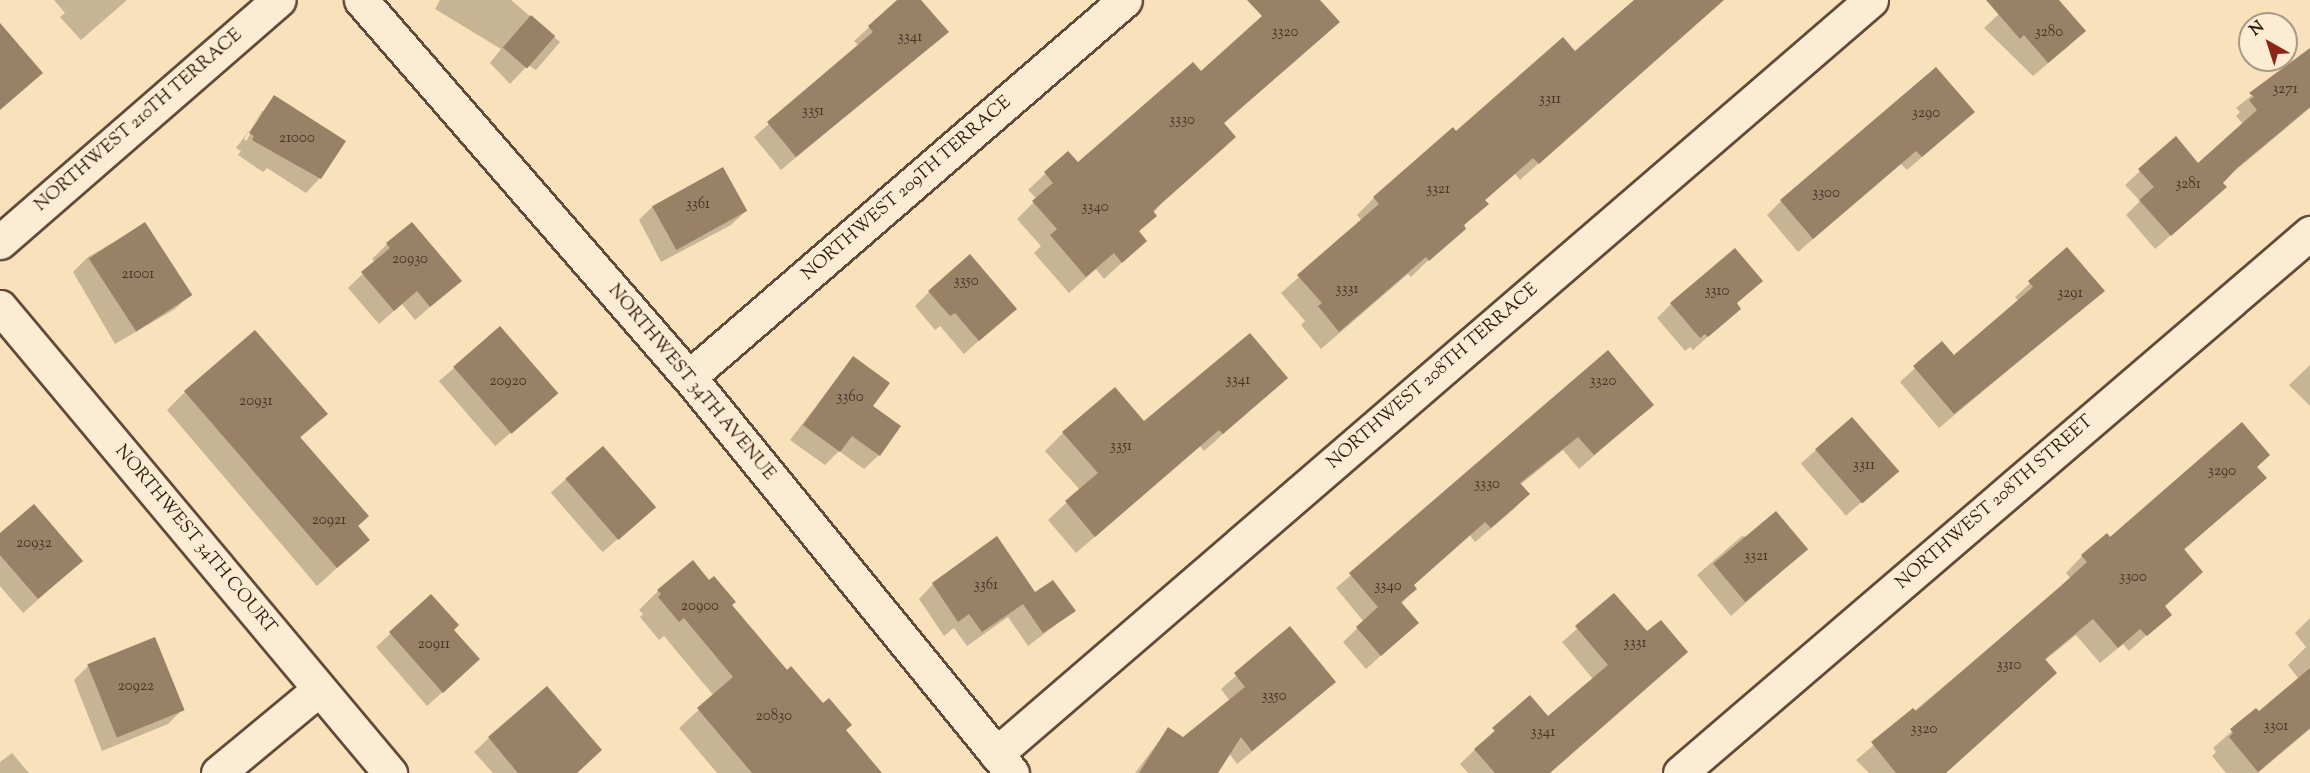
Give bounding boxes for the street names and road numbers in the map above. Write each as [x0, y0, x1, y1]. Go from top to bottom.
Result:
street label: NORTHWEST 210TH TERRACE [31, 25, 247, 217]
street label: NORTHWEST 209TH TERRACE [798, 92, 1016, 286]
street label: NORTHWEST 208TH TERRACE [1323, 280, 1543, 474]
street label: NORTHWEST 34TH AVENUE [603, 281, 779, 485]
street label: NORTHWEST 208TH STREET [1892, 411, 2098, 595]
street label: NORTHWEST 34TH COURT [110, 441, 280, 639]

